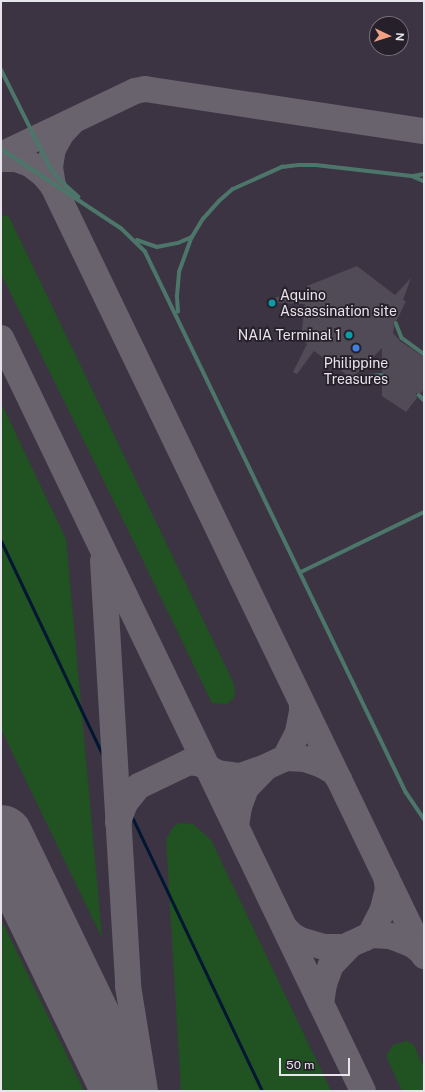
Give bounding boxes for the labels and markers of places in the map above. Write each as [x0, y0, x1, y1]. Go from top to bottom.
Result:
place label: Aquino Assassination site [280, 287, 397, 320]
marker: Aquino Assassination site [267, 298, 277, 308]
place label: NAIA Terminal 1 [238, 327, 341, 343]
marker: NAIA Terminal 1 [344, 330, 354, 340]
marker: Philippine Treasures [351, 343, 361, 353]
place label: Philippine Treasures [324, 355, 388, 388]

